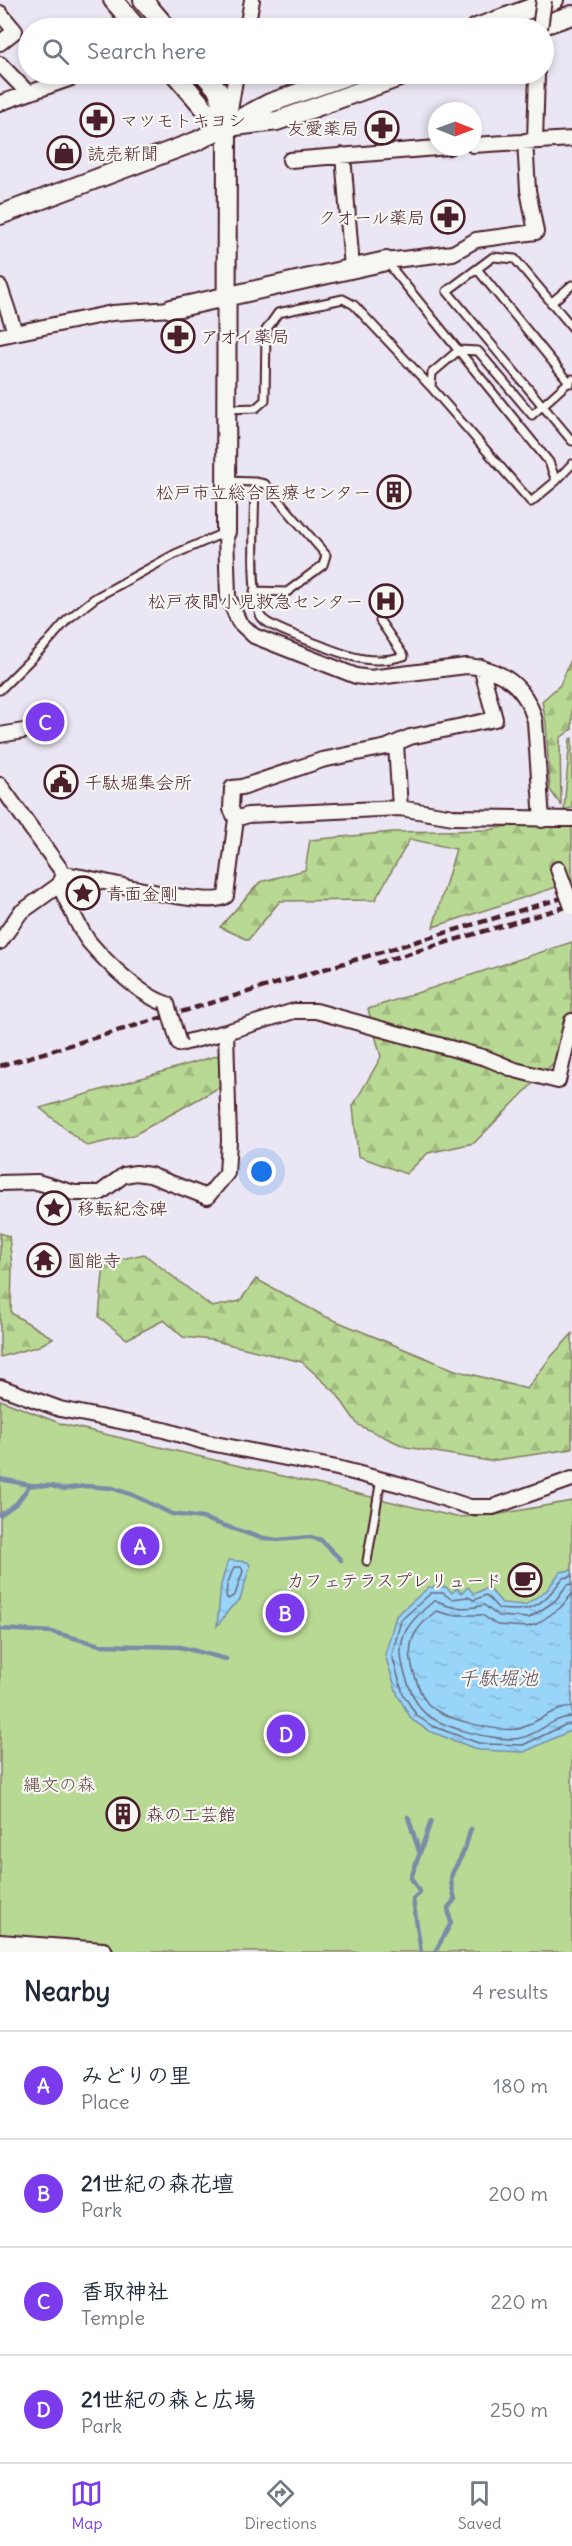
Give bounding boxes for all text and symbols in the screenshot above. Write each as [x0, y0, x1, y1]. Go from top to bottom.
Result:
search box [18, 18, 554, 84]
icon: search [39, 35, 72, 68]
text: Search here [87, 37, 206, 65]
pharmacy icon: マツモトキヨシ [79, 102, 115, 138]
north arrow [428, 102, 482, 156]
place label: マツモトキヨシ [120, 109, 246, 132]
pharmacy icon: 友愛薬局 [364, 110, 400, 146]
place label: 友愛薬局 [287, 117, 359, 140]
shop icon: 読売新聞 [46, 135, 82, 171]
place label: 読売新聞 [87, 142, 159, 165]
pharmacy icon: クオール薬局 [430, 199, 466, 235]
place label: クオール薬局 [318, 206, 425, 229]
pharmacy icon: アオイ薬局 [160, 318, 196, 354]
place label: アオイ薬局 [201, 325, 290, 348]
building icon: 松戸市立総合医療センター [376, 474, 412, 510]
place label: 松戸市立総合医療センター [156, 481, 371, 504]
hospital icon: 松戸夜間小児救急センター [368, 583, 404, 619]
place label: 松戸夜間小児救急センター [148, 590, 363, 613]
pin: C [26, 700, 64, 744]
public building icon: 千駄堀集会所 [43, 764, 79, 800]
place label: 千駄堀集会所 [84, 771, 192, 794]
place icon: 青面金剛 [65, 875, 101, 911]
place label: 青面金剛 [106, 882, 178, 905]
your location [247, 1157, 276, 1186]
place icon: 移転紀念碑 [36, 1190, 72, 1226]
place label: 移転紀念碑 [77, 1197, 167, 1220]
temple icon: 圓能寺 [26, 1242, 62, 1278]
place label: 圓能寺 [67, 1249, 121, 1272]
pin: A [120, 1524, 160, 1568]
cafe icon: カフェテラスプレリュード [507, 1562, 543, 1598]
place label: カフェテラスプレリュード [287, 1569, 502, 1592]
pin: B [266, 1590, 304, 1636]
water label: 千駄堀池 [458, 1665, 539, 1690]
pin: D [266, 1712, 306, 1756]
park label: 縄文の森 [23, 1773, 95, 1796]
building icon: 森の工芸館 [105, 1796, 141, 1832]
place label: 森の工芸館 [146, 1803, 236, 1826]
text: Nearby [24, 1975, 110, 2008]
text: 4 results [472, 1979, 548, 2004]
text: みどりの里 [81, 2061, 191, 2089]
text: A [37, 2073, 50, 2098]
text: 180 m [493, 2073, 548, 2098]
text: Place [81, 2089, 129, 2114]
text: 21世紀の森花壇 [81, 2169, 234, 2197]
text: B [37, 2181, 50, 2206]
text: 200 m [488, 2181, 548, 2206]
text: Park [81, 2197, 122, 2222]
text: 香取神社 [81, 2277, 169, 2305]
text: C [37, 2289, 50, 2314]
text: 220 m [491, 2289, 548, 2314]
text: Temple [81, 2305, 145, 2330]
text: 21世紀の森と広場 [81, 2385, 256, 2413]
text: D [36, 2397, 51, 2422]
text: 250 m [490, 2397, 548, 2422]
text: Park [81, 2413, 122, 2438]
tab: Map [70, 2477, 103, 2533]
tab: Directions [244, 2477, 317, 2533]
tab: Saved [458, 2477, 502, 2533]

